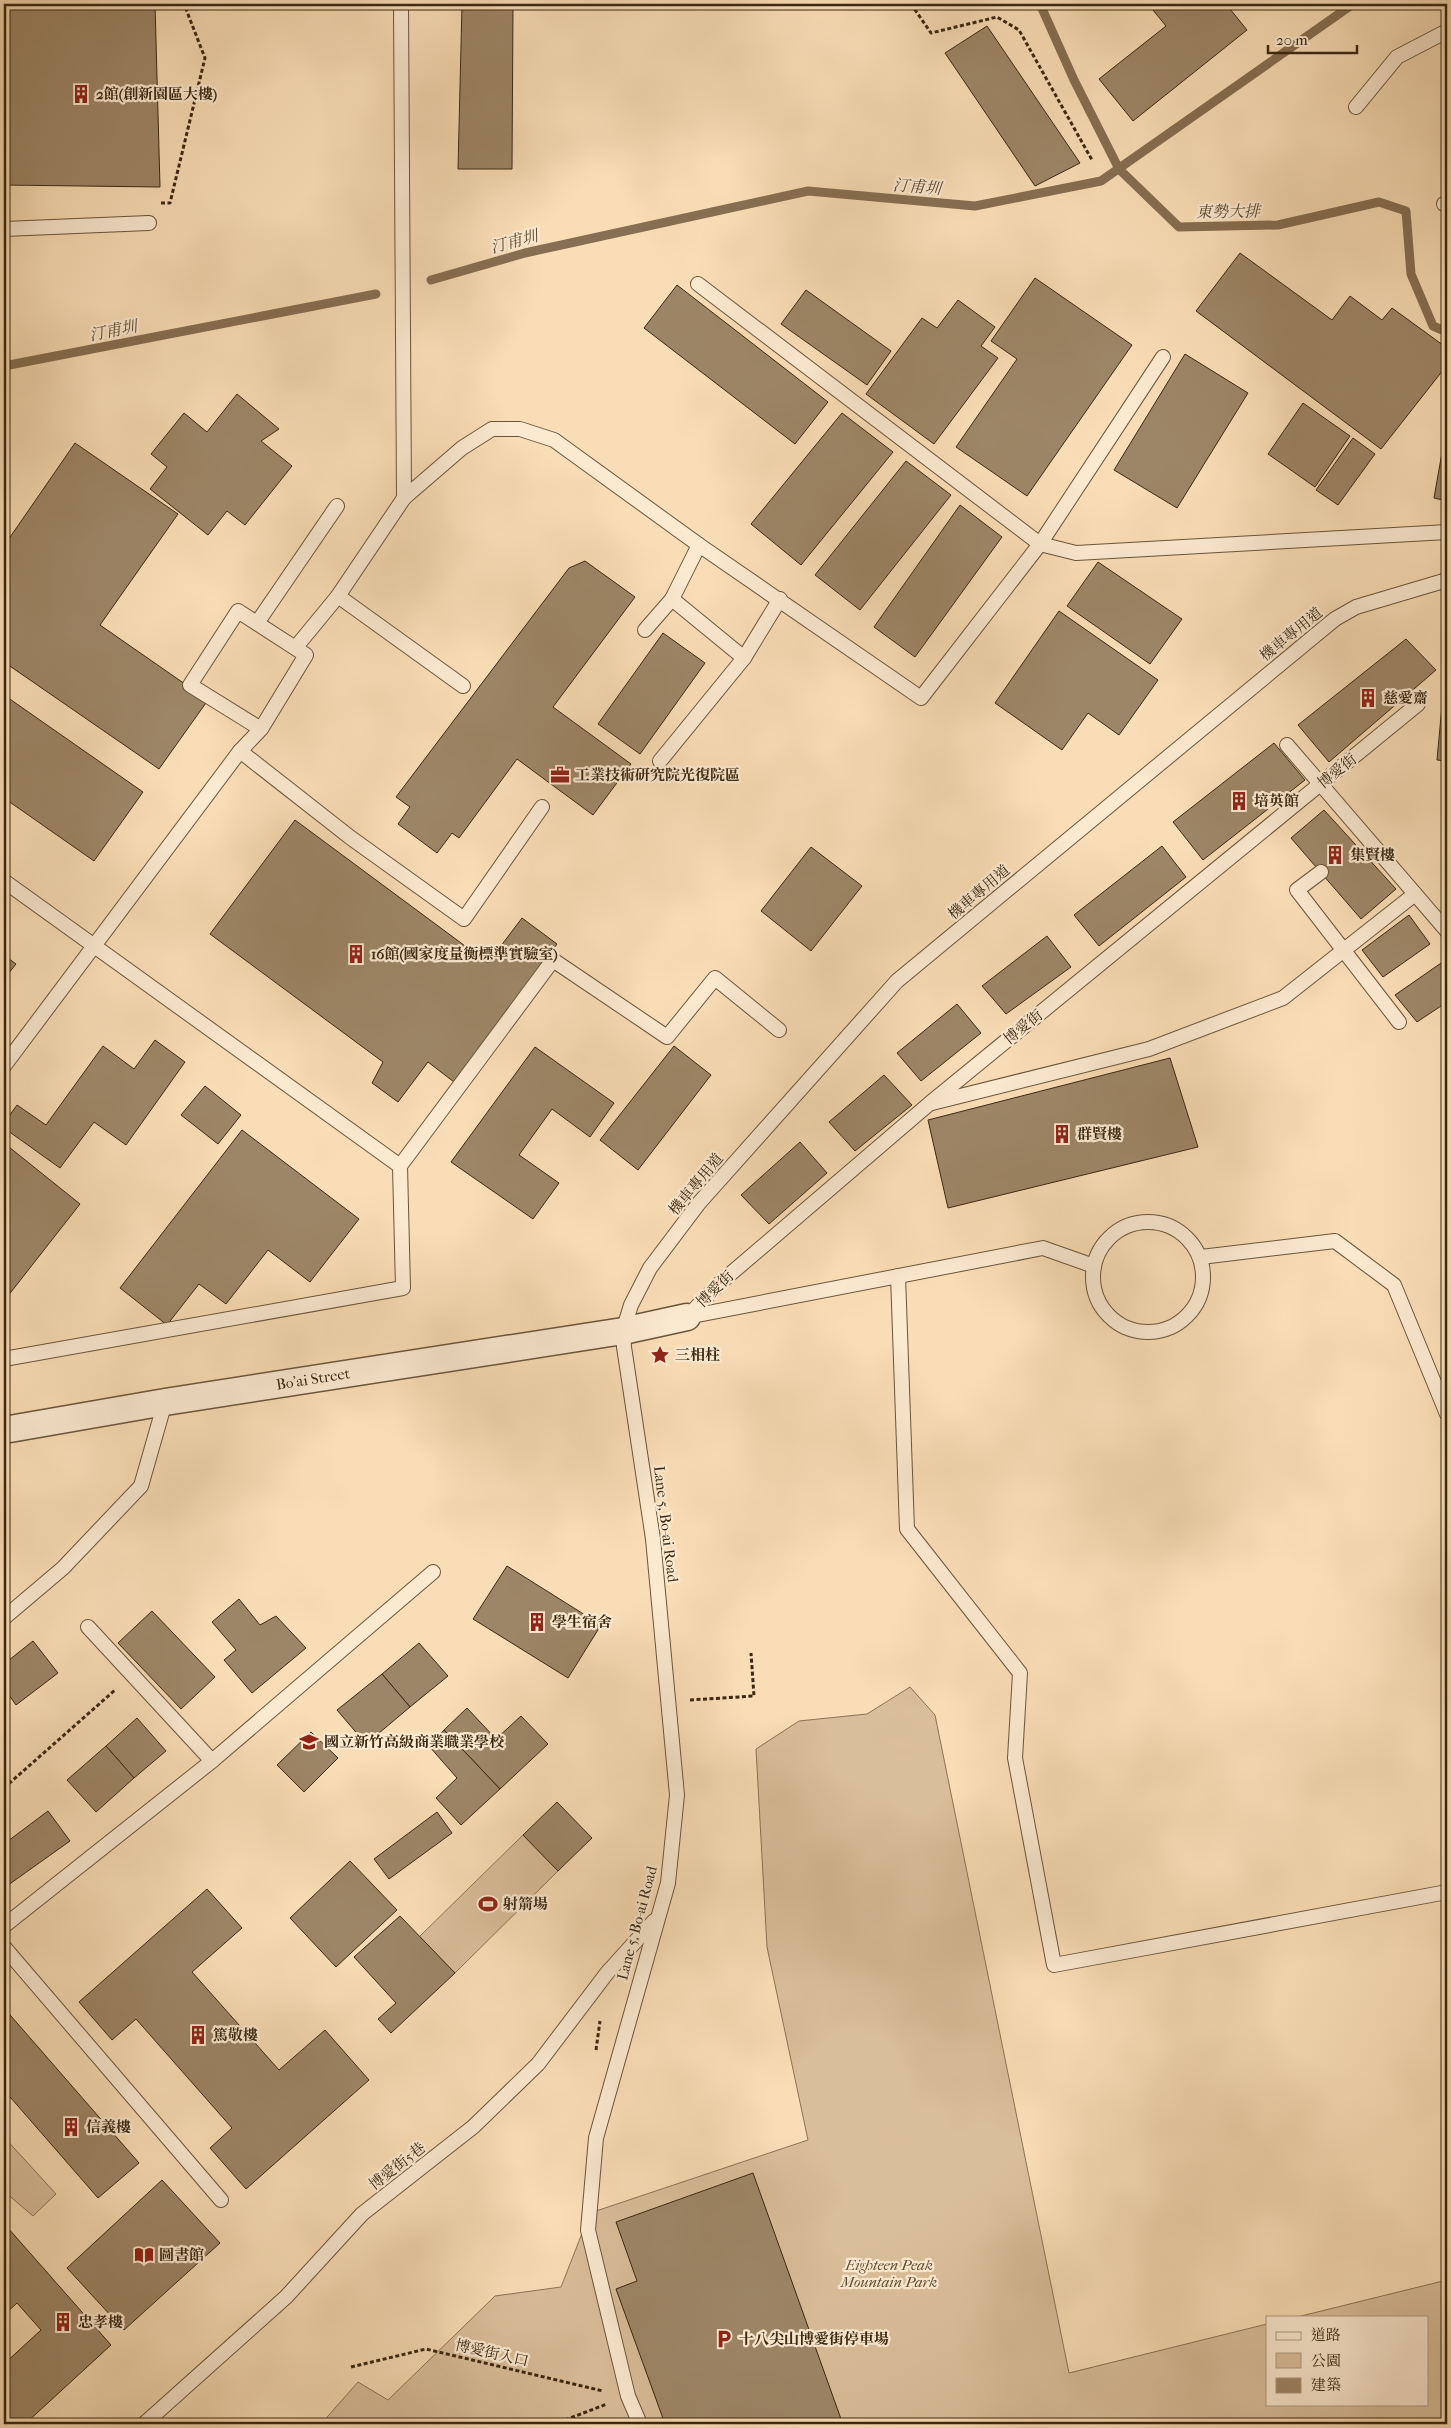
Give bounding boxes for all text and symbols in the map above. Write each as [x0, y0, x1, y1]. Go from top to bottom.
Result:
scale bar [1268, 22, 1357, 54]
text: 20 m [1276, 31, 1308, 49]
building icon: 2館(創新園區大樓) [70, 83, 92, 105]
place label: 2館(創新園區大樓) [96, 85, 217, 103]
water label: 汀甫圳 [892, 175, 945, 198]
water label: 東勢大排 [1196, 201, 1262, 222]
water label: 汀甫圳 [488, 225, 543, 257]
water label: 汀甫圳 [88, 316, 141, 344]
street label: 機車專用道 [1256, 603, 1326, 665]
building icon: 慈愛齋 [1357, 687, 1379, 709]
place label: 慈愛齋 [1383, 689, 1428, 707]
street label: 博愛街 [1314, 750, 1360, 792]
office icon: 工業技術研究院光復院區 [549, 764, 571, 786]
place label: 工業技術研究院光復院區 [575, 766, 740, 784]
building icon: 培英館 [1228, 790, 1250, 812]
place label: 培英館 [1254, 792, 1299, 810]
building icon: 集賢樓 [1324, 844, 1346, 866]
place label: 集賢樓 [1350, 846, 1395, 864]
street label: 機車專用道 [944, 861, 1014, 923]
building icon: 16館(國家度量衡標準實驗室) [345, 943, 367, 965]
place label: 16館(國家度量衡標準實驗室) [371, 945, 558, 963]
street label: 博愛街 [1000, 1006, 1046, 1048]
building icon: 群賢樓 [1051, 1123, 1073, 1145]
place label: 群賢樓 [1077, 1125, 1122, 1143]
street label: 機車專用道 [665, 1149, 727, 1219]
street label: 博愛街 [693, 1267, 737, 1311]
place icon: 三相柱 [649, 1344, 671, 1366]
place label: 三相柱 [675, 1346, 720, 1364]
street label: Bo'ai Street [275, 1364, 352, 1394]
street label: Lane 5, Bo-ai Road [650, 1465, 682, 1584]
building icon: 學生宿舍 [526, 1611, 548, 1633]
place label: 學生宿舍 [552, 1613, 612, 1631]
school or university icon: 國立新竹高級商業職業學校 [298, 1731, 320, 1753]
place label: 國立新竹高級商業職業學校 [324, 1733, 505, 1751]
street label: Lane 5, Bo-ai Road [613, 1863, 661, 1982]
sports icon: 射箭場 [477, 1893, 499, 1915]
place label: 射箭場 [503, 1895, 548, 1913]
building icon: 篤敬樓 [187, 2024, 209, 2046]
place label: 篤敬樓 [213, 2026, 258, 2044]
building icon: 信義樓 [60, 2116, 82, 2138]
place label: 信義樓 [86, 2118, 131, 2136]
street label: 博愛街5巷 [365, 2138, 429, 2194]
library icon: 圖書館 [133, 2244, 155, 2266]
place label: 圖書館 [159, 2246, 204, 2264]
park label: Eighteen Peak Mountain Park [840, 2256, 937, 2291]
building icon: 忠孝樓 [52, 2311, 74, 2333]
place label: 忠孝樓 [78, 2313, 123, 2331]
legend [1266, 2316, 1428, 2406]
text: 道路 [1311, 2326, 1341, 2344]
parking icon: 十八尖山博愛街停車場 [713, 2328, 735, 2350]
place label: 十八尖山博愛街停車場 [739, 2330, 889, 2348]
street label: 博愛街入口 [453, 2336, 531, 2370]
text: 公園 [1311, 2352, 1341, 2370]
text: 建築 [1311, 2376, 1341, 2394]

